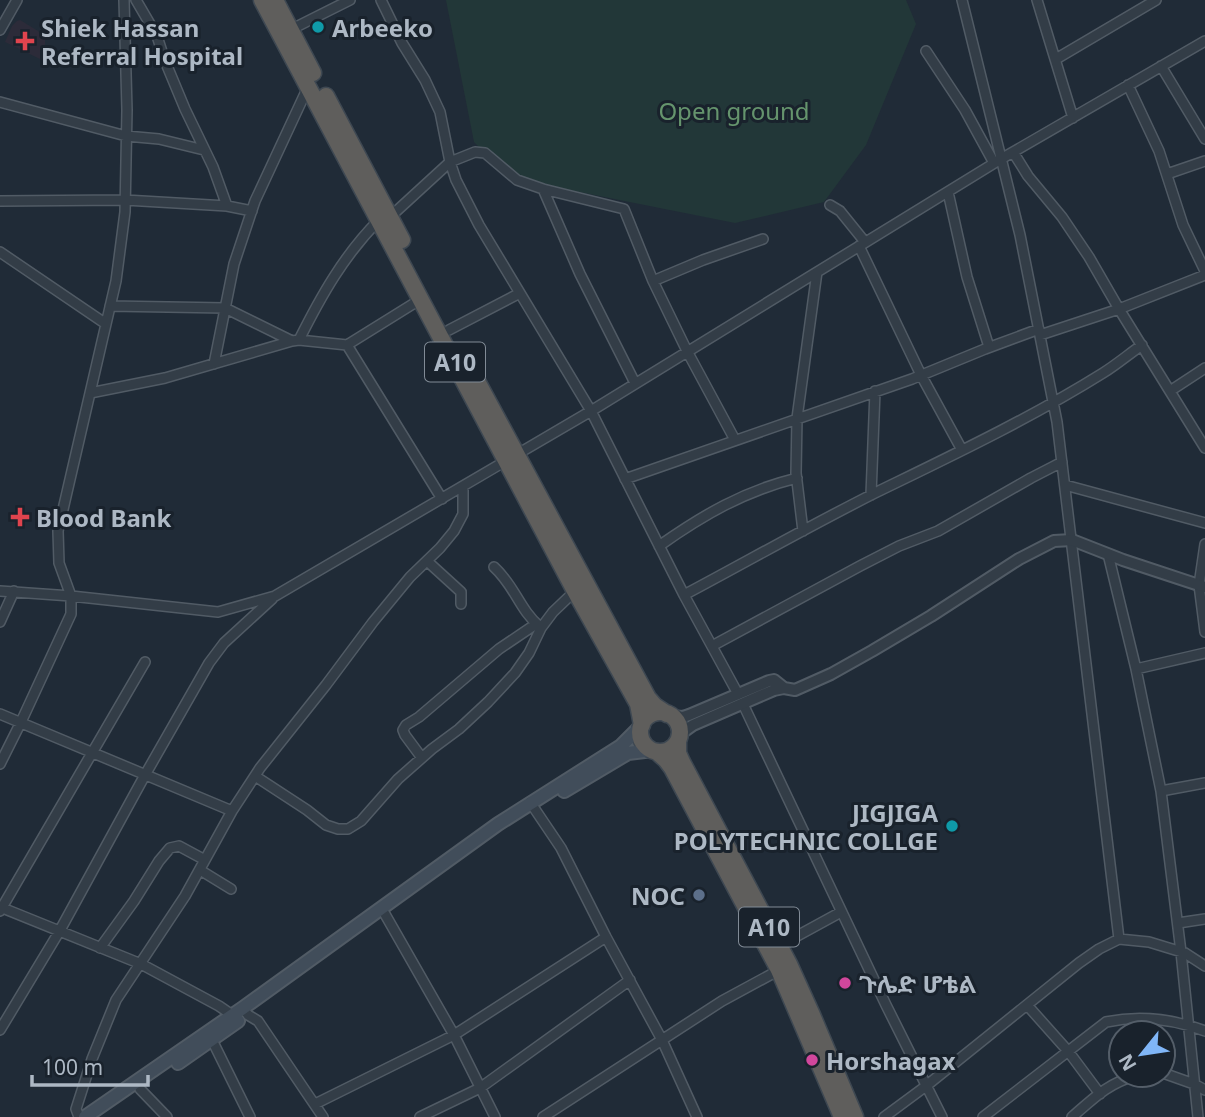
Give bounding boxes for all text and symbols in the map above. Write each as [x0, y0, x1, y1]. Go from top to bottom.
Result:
place label: Shiek Hassan Referral Hospital [41, 11, 243, 72]
place label: Arbeeko [332, 11, 433, 44]
marker: Arbeeko [310, 19, 326, 35]
marker: Shiek Hassan Referral Hospital [15, 31, 35, 51]
park label: Open ground [658, 94, 810, 127]
road number: A10 [425, 342, 485, 382]
place label: Blood Bank [36, 501, 171, 534]
marker: Blood Bank [10, 507, 30, 527]
place label: JIGJIGA POLYTECHNIC COLLGE [674, 796, 938, 857]
marker: JIGJIGA POLYTECHNIC COLLGE [944, 818, 960, 834]
place label: NOC [631, 879, 685, 912]
marker: NOC [691, 887, 707, 903]
road number: A10 [739, 908, 799, 946]
place label: ጉሌድ ሆቴል [859, 967, 977, 1000]
marker: ጉሌድ ሆቴል [837, 975, 853, 991]
north arrow [1107, 1019, 1177, 1089]
scale bar [32, 1044, 147, 1088]
place label: Horshagax [826, 1044, 956, 1077]
text: N [1112, 1049, 1142, 1076]
marker: Horshagax [804, 1052, 820, 1068]
text: 100 m [42, 1053, 103, 1081]

